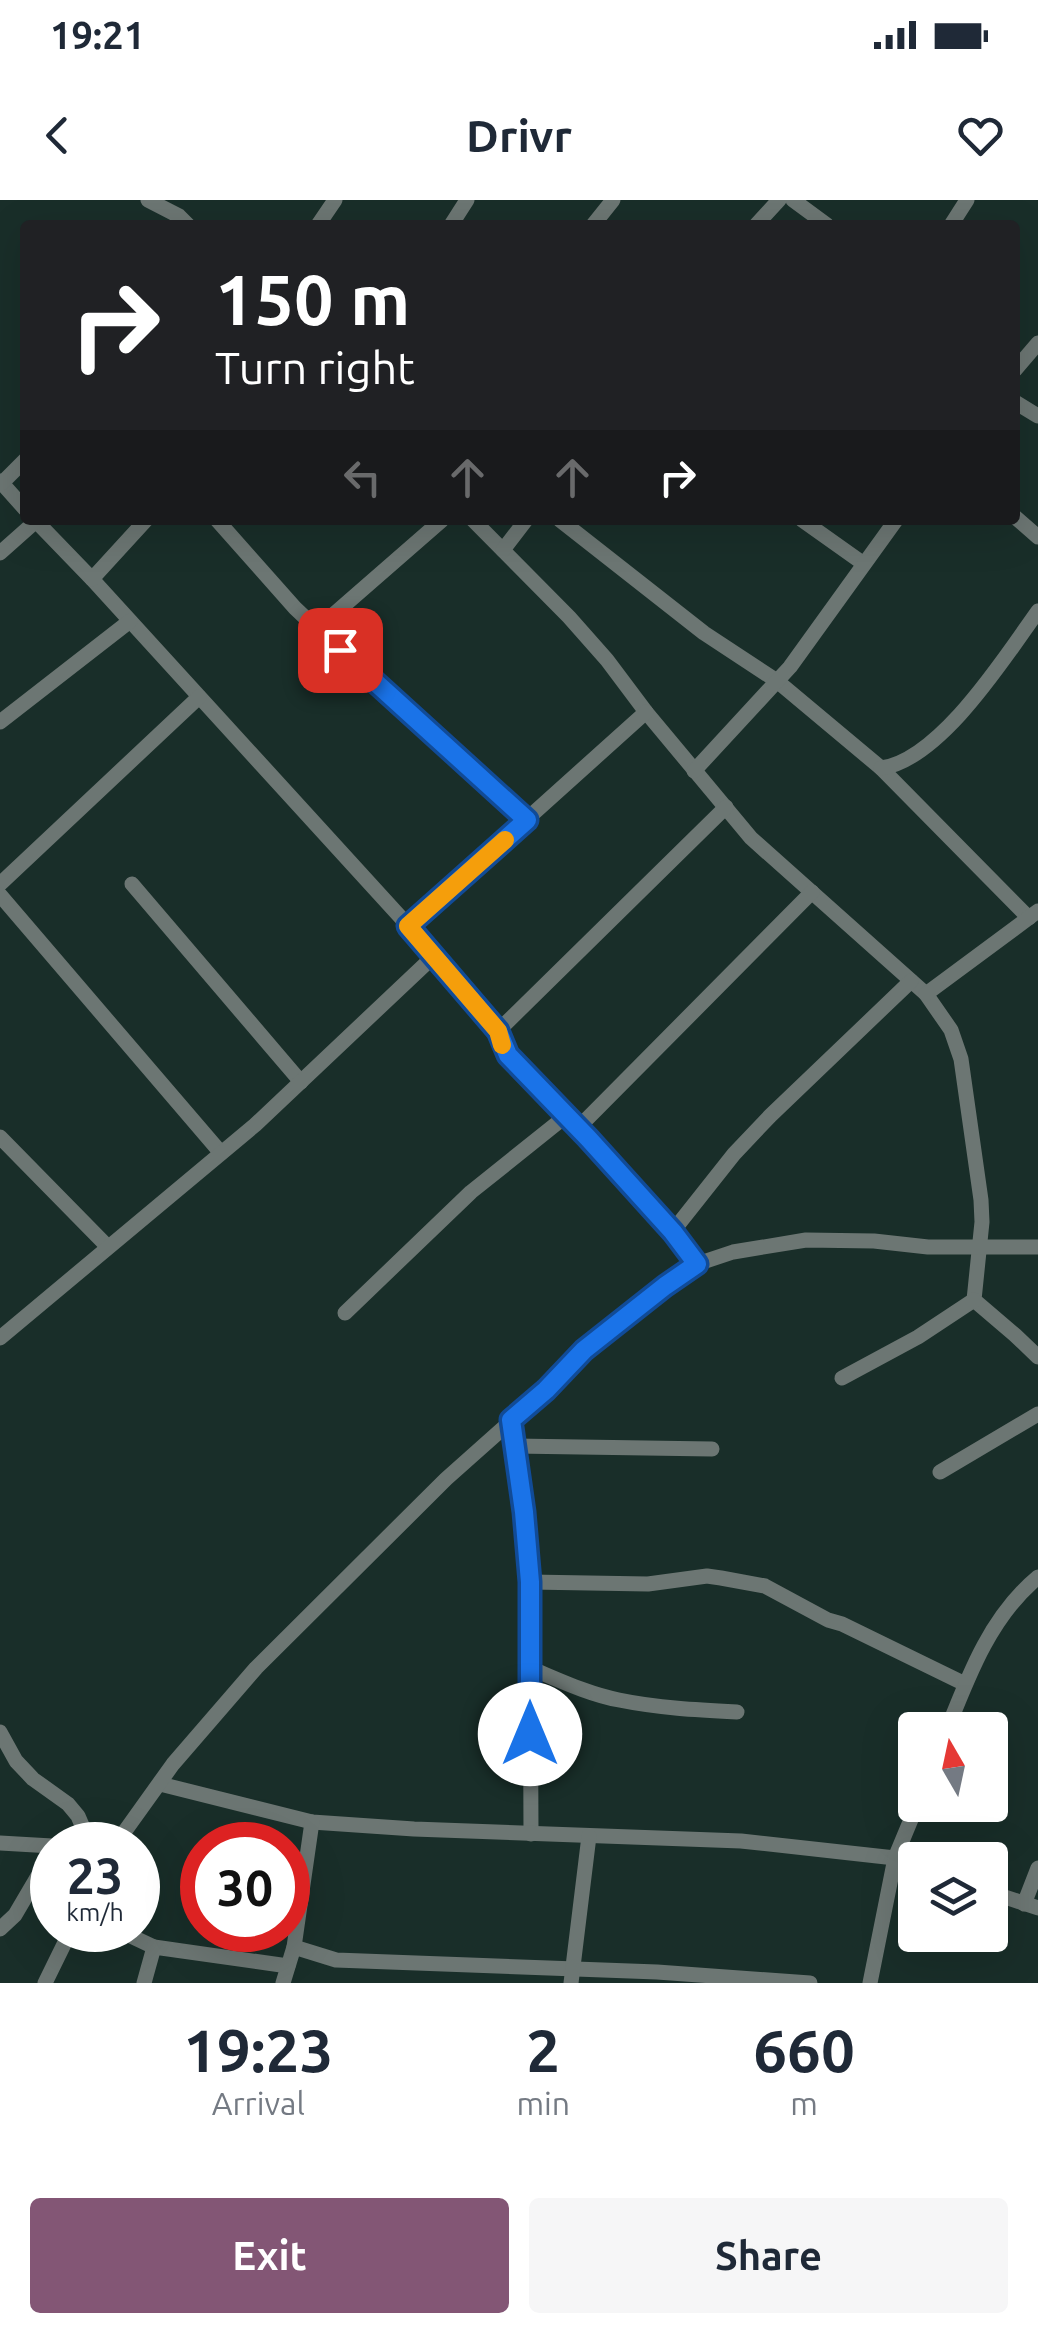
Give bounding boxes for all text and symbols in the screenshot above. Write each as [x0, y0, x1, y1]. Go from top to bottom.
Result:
text: 19:21 [50, 14, 145, 56]
icon: back [30, 108, 85, 163]
icon: heart [953, 108, 1008, 163]
text: Drivr [466, 110, 572, 161]
icon: right [50, 260, 180, 390]
text: 150 m [215, 260, 410, 338]
text: Turn right [215, 342, 415, 393]
icon: left [335, 450, 390, 505]
icon: ahead [440, 450, 495, 505]
icon: ahead [545, 450, 600, 505]
icon: right [650, 450, 705, 505]
pin [298, 608, 383, 693]
icon: arrive [313, 623, 368, 678]
position arrow [478, 1682, 582, 1786]
north arrow [898, 1712, 1008, 1822]
map controls [898, 1712, 1008, 1952]
speed limit sign: 30 [180, 1822, 310, 1952]
button: layers [898, 1842, 1008, 1952]
text: 23 [67, 1847, 123, 1903]
text: km/h [66, 1898, 124, 1926]
text: 19:23 [183, 2016, 333, 2083]
text: 2 [526, 2016, 560, 2083]
text: 660 [753, 2016, 855, 2083]
text: Arrival [212, 2085, 305, 2121]
text: min [516, 2085, 570, 2121]
text: m [790, 2085, 818, 2121]
button: Exit [30, 2198, 509, 2313]
button: Share [529, 2198, 1008, 2313]

